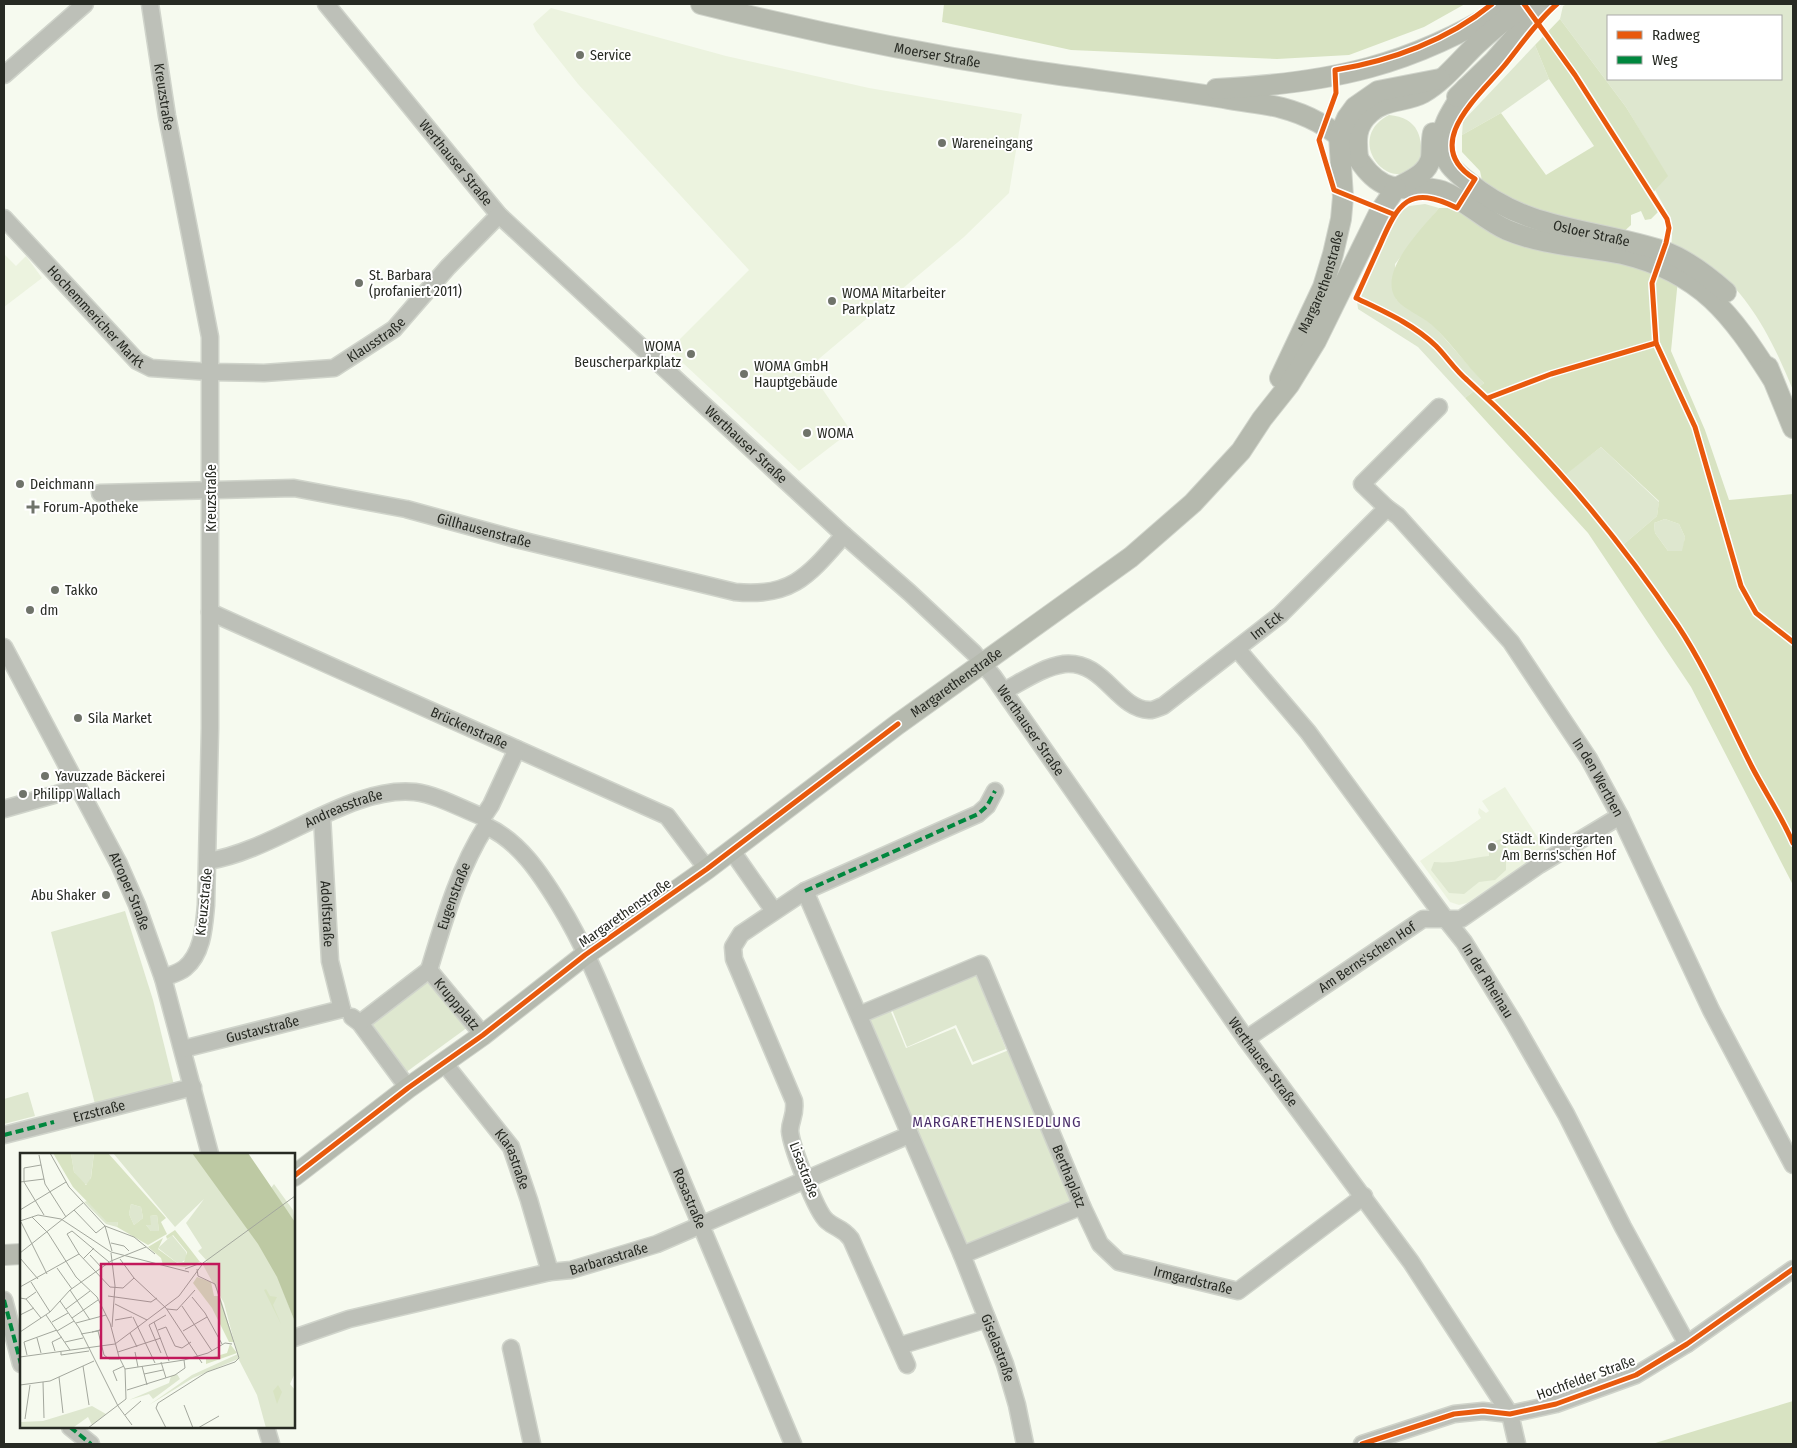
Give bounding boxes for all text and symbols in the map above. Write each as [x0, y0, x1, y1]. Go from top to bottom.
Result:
legend [1607, 15, 1782, 80]
text: Radweg [1652, 26, 1700, 44]
street label: Moerser Straße [893, 39, 982, 71]
place label: Service [590, 47, 631, 64]
marker: Service [574, 49, 586, 61]
text: Weg [1652, 51, 1678, 69]
street label: Kreuzstraße [151, 62, 178, 132]
street label: Werthauser Straße [416, 116, 496, 209]
place label: Wareneingang [952, 135, 1033, 152]
marker: Wareneingang [936, 137, 948, 149]
street label: Osloer Straße [1551, 216, 1632, 250]
street label: Margarethenstraße [1294, 228, 1347, 336]
street label: Hochemmericher Markt [44, 262, 147, 372]
place label: St. Barbara (profaniert 2011) [369, 267, 462, 300]
marker: St. Barbara (profaniert 2011) [353, 277, 365, 289]
place label: WOMA Mitarbeiter Parkplatz [842, 285, 946, 318]
marker: WOMA Mitarbeiter Parkplatz [826, 295, 838, 307]
street label: Klausstraße [344, 314, 409, 366]
place label: WOMA Beuscherparkplatz [574, 338, 682, 371]
marker: WOMA Beuscherparkplatz [685, 348, 697, 360]
place label: WOMA GmbH Hauptgebäude [754, 358, 838, 391]
marker: WOMA GmbH Hauptgebäude [738, 368, 750, 380]
street label: Werthauser Straße [701, 402, 791, 487]
place label: WOMA [817, 425, 854, 442]
marker: WOMA [801, 427, 813, 439]
street label: Kreuzstraße [203, 464, 220, 532]
place label: Deichmann [30, 476, 94, 493]
marker: Deichmann [14, 478, 26, 490]
place label: Forum-Apotheke [43, 499, 138, 516]
marker: Forum-Apotheke [27, 501, 39, 513]
street label: Gillhausenstraße [435, 509, 533, 551]
place label: Takko [65, 582, 98, 599]
marker: Takko [49, 584, 61, 596]
place label: dm [40, 602, 58, 619]
marker: dm [24, 604, 36, 616]
street label: Im Eck [1247, 607, 1287, 643]
street label: Margarethenstraße [907, 644, 1005, 721]
street label: Werthauser Straße [993, 682, 1068, 779]
street label: Brückenstraße [428, 703, 511, 752]
place label: Sila Market [88, 710, 152, 727]
marker: Sila Market [72, 712, 84, 724]
street label: In den Werthen [1569, 735, 1627, 820]
place label: Yavuzzade Bäckerei [55, 768, 165, 785]
marker: Yavuzzade Bäckerei [39, 770, 51, 782]
place label: Philipp Wallach [33, 786, 121, 803]
street label: Andreasstraße [302, 786, 384, 831]
marker: Philipp Wallach [17, 788, 29, 800]
place label: Städt. Kindergarten Am Berns'schen Hof [1502, 831, 1617, 864]
marker: Städt. Kindergarten Am Berns'schen Hof [1486, 841, 1498, 853]
street label: Atroper Straße [106, 849, 154, 933]
street label: Eugenstraße [433, 859, 474, 932]
street label: Kreuzstraße [192, 867, 216, 937]
street label: Margarethenstraße [576, 875, 674, 951]
street label: Adolfstraße [317, 880, 338, 948]
place label: Abu Shaker [31, 887, 96, 904]
marker: Abu Shaker [100, 889, 112, 901]
street label: Am Berns'schen Hof [1315, 917, 1420, 996]
street label: In der Rheinau [1459, 941, 1517, 1021]
street label: Kruppplatz [431, 974, 484, 1034]
street label: Gustavstraße [224, 1012, 301, 1046]
street label: Werthauser Straße [1225, 1014, 1302, 1110]
street label: Erzstraße [71, 1096, 127, 1126]
district label: MARGARETHENSIEDLUNG [912, 1113, 1082, 1131]
street label: Klarastraße [491, 1125, 533, 1192]
street label: Lisastraße [786, 1140, 822, 1200]
street label: Berthaplatz [1049, 1142, 1090, 1210]
inset map [20, 1153, 295, 1428]
street label: Rosastraße [670, 1166, 710, 1231]
street label: Barbarastraße [567, 1239, 650, 1279]
street label: Irmgardstraße [1152, 1262, 1235, 1298]
street label: Giselastraße [978, 1311, 1018, 1384]
street label: Hochfelder Straße [1534, 1352, 1638, 1404]

